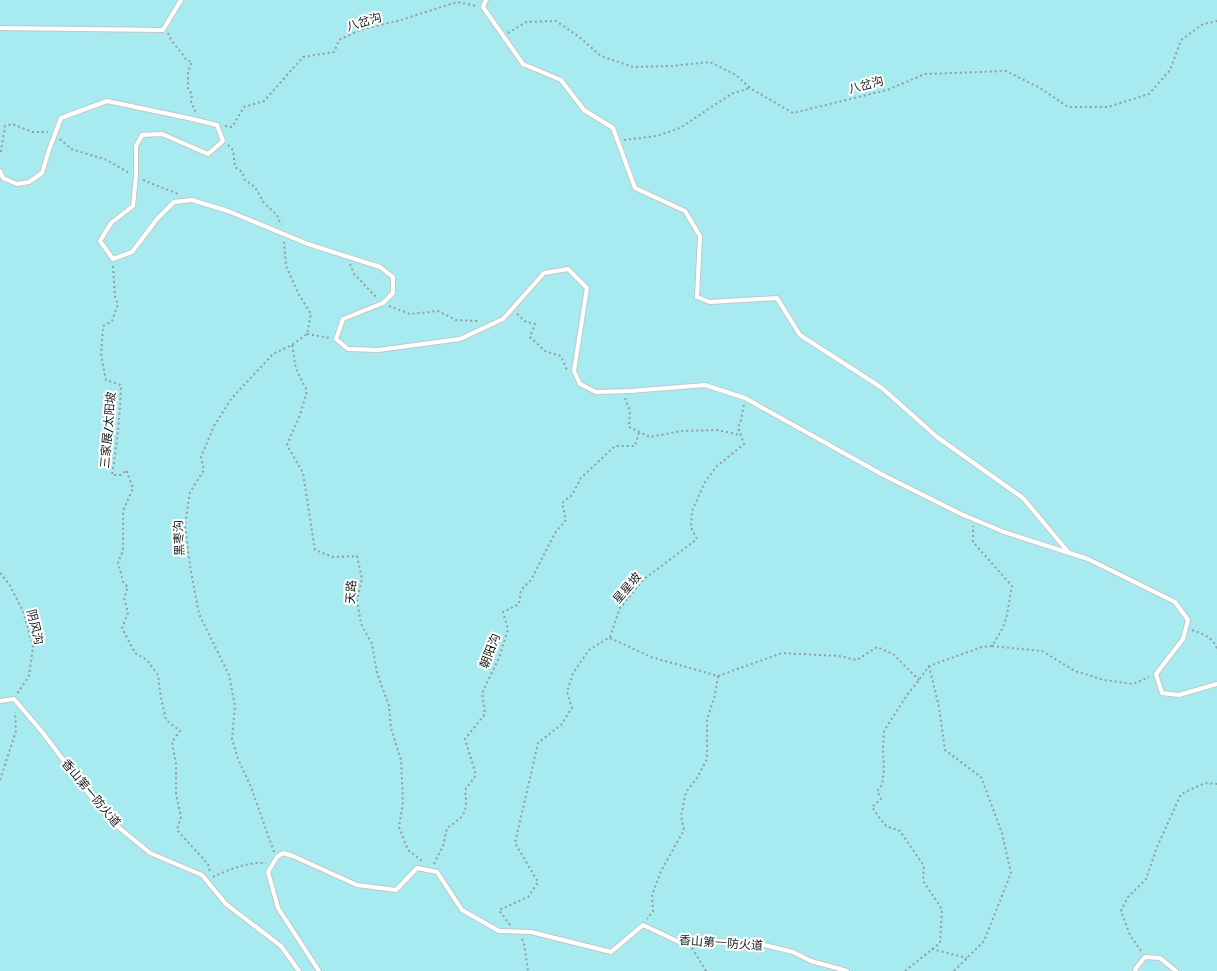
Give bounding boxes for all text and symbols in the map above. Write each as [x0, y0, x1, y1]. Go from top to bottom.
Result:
street label: 八岔沟 [345, 10, 384, 35]
street label: 八岔沟 [847, 74, 885, 97]
street label: 三家展/太阳坡 [98, 391, 119, 469]
street label: 黑枣沟 [171, 520, 188, 556]
street label: 星星坡 [610, 570, 645, 607]
street label: 天路 [343, 580, 360, 605]
street label: 阴风沟 [23, 608, 46, 646]
street label: 朝阳沟 [477, 632, 504, 671]
street label: 香山第一防火道 [58, 756, 123, 830]
street label: 香山第一防火道 [679, 933, 763, 954]

